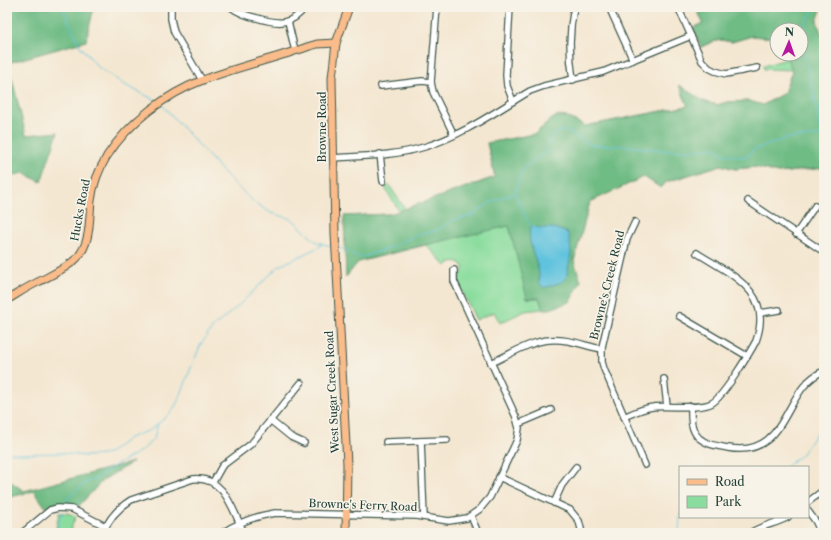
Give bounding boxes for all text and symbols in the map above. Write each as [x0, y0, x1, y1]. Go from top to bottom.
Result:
north arrow [769, 22, 809, 62]
text: N [784, 25, 795, 39]
street label: Browne Road [315, 91, 329, 162]
street label: Hucks Road [67, 177, 93, 242]
street label: Browne's Creek Road [587, 229, 627, 341]
street label: West Sugar Creek Road [322, 330, 342, 455]
legend [679, 466, 809, 518]
text: Road [715, 474, 745, 489]
text: Park [715, 494, 742, 509]
street label: Browne's Ferry Road [308, 496, 418, 514]

